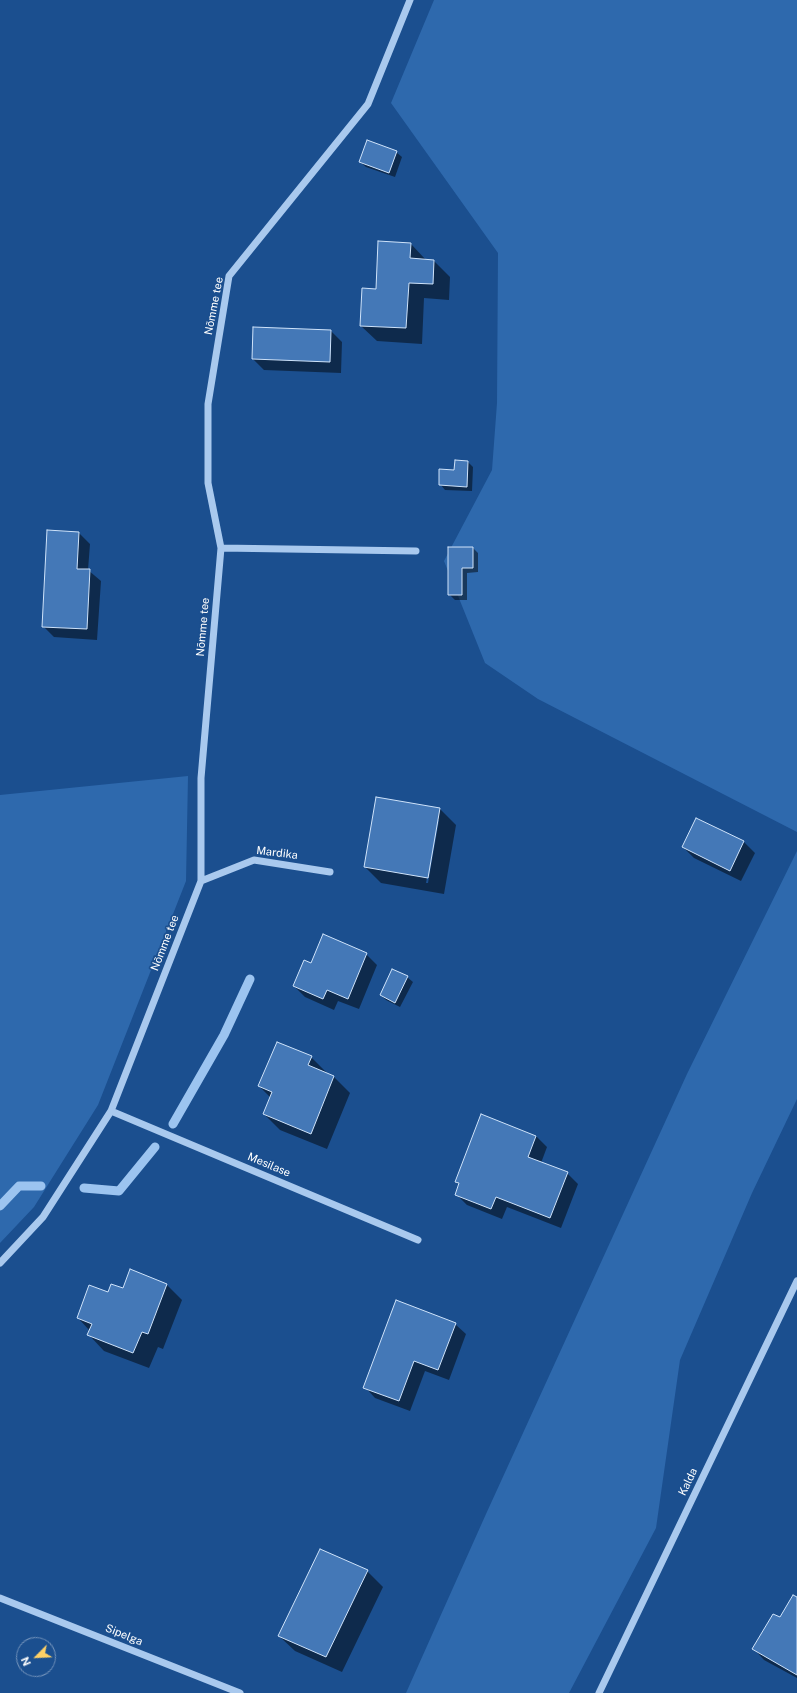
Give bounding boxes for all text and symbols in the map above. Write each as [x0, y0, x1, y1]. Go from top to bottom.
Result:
street label: Nõmme tee [202, 276, 226, 336]
street label: Nõmme tee [194, 597, 212, 657]
street label: Mardika [256, 844, 298, 862]
street label: Nõmme tee [148, 913, 182, 973]
street label: Mesilase [246, 1150, 292, 1180]
street label: Kalda [676, 1466, 700, 1498]
street label: Sipelga [103, 1622, 145, 1648]
north arrow [16, 1637, 56, 1677]
text: N [19, 1655, 33, 1668]

